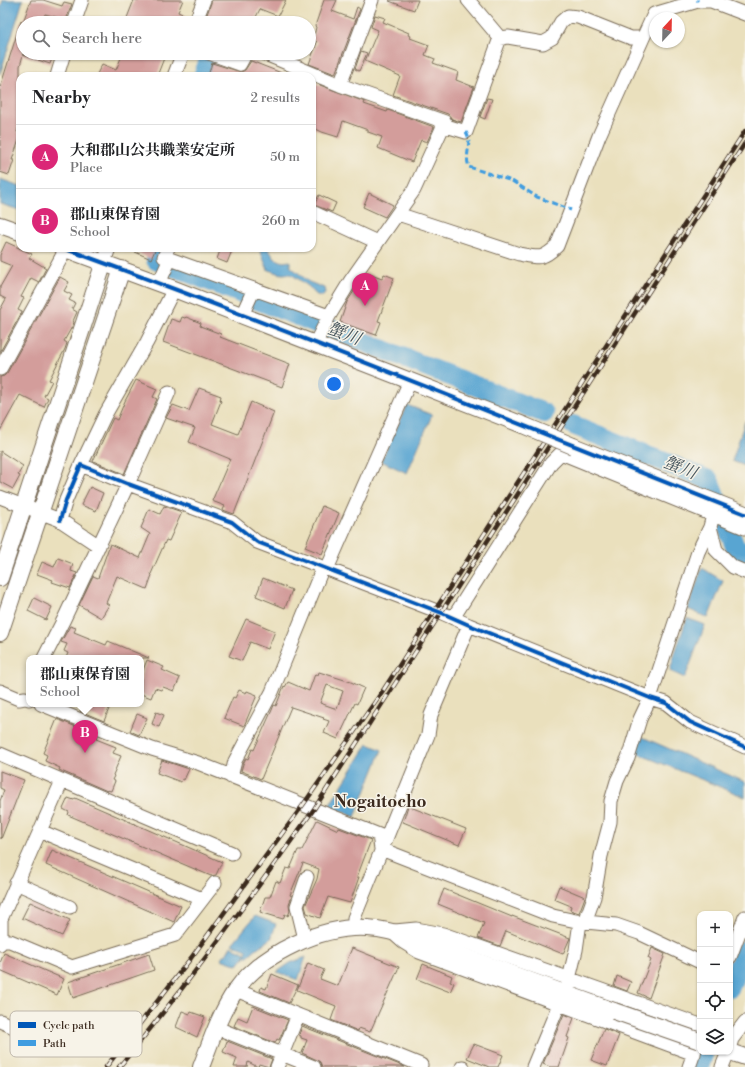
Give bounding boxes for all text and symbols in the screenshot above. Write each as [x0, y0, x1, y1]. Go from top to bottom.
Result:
north arrow [649, 12, 685, 48]
search box [16, 16, 316, 60]
icon: search [30, 27, 52, 49]
text: Search here [62, 29, 142, 48]
text: Nearby [32, 87, 91, 109]
text: 2 results [251, 90, 300, 106]
text: 大和郡山公共職業安定所 [70, 141, 235, 160]
text: A [40, 149, 50, 165]
text: 50 m [270, 149, 300, 165]
text: Place [70, 160, 102, 176]
text: 郡山東保育園 [70, 205, 160, 224]
text: B [40, 213, 50, 229]
text: 260 m [262, 213, 300, 229]
text: School [70, 224, 110, 240]
pin: A [352, 273, 378, 306]
water label: 蟹川 [324, 318, 366, 351]
your location [324, 374, 344, 394]
water label: 蟹川 [660, 451, 702, 485]
popup [26, 655, 144, 707]
text: 郡山東保育園 [40, 665, 130, 684]
text: School [40, 684, 80, 700]
pin: B [72, 720, 98, 753]
district label: Nogaitocho [334, 791, 426, 813]
map controls [697, 911, 733, 1055]
button: + [697, 911, 733, 947]
button: − [697, 947, 733, 983]
button: locate [697, 983, 733, 1019]
legend [10, 1011, 142, 1057]
text: Cycle path [43, 1019, 95, 1033]
button: layers [697, 1019, 733, 1055]
text: Path [43, 1037, 67, 1051]

